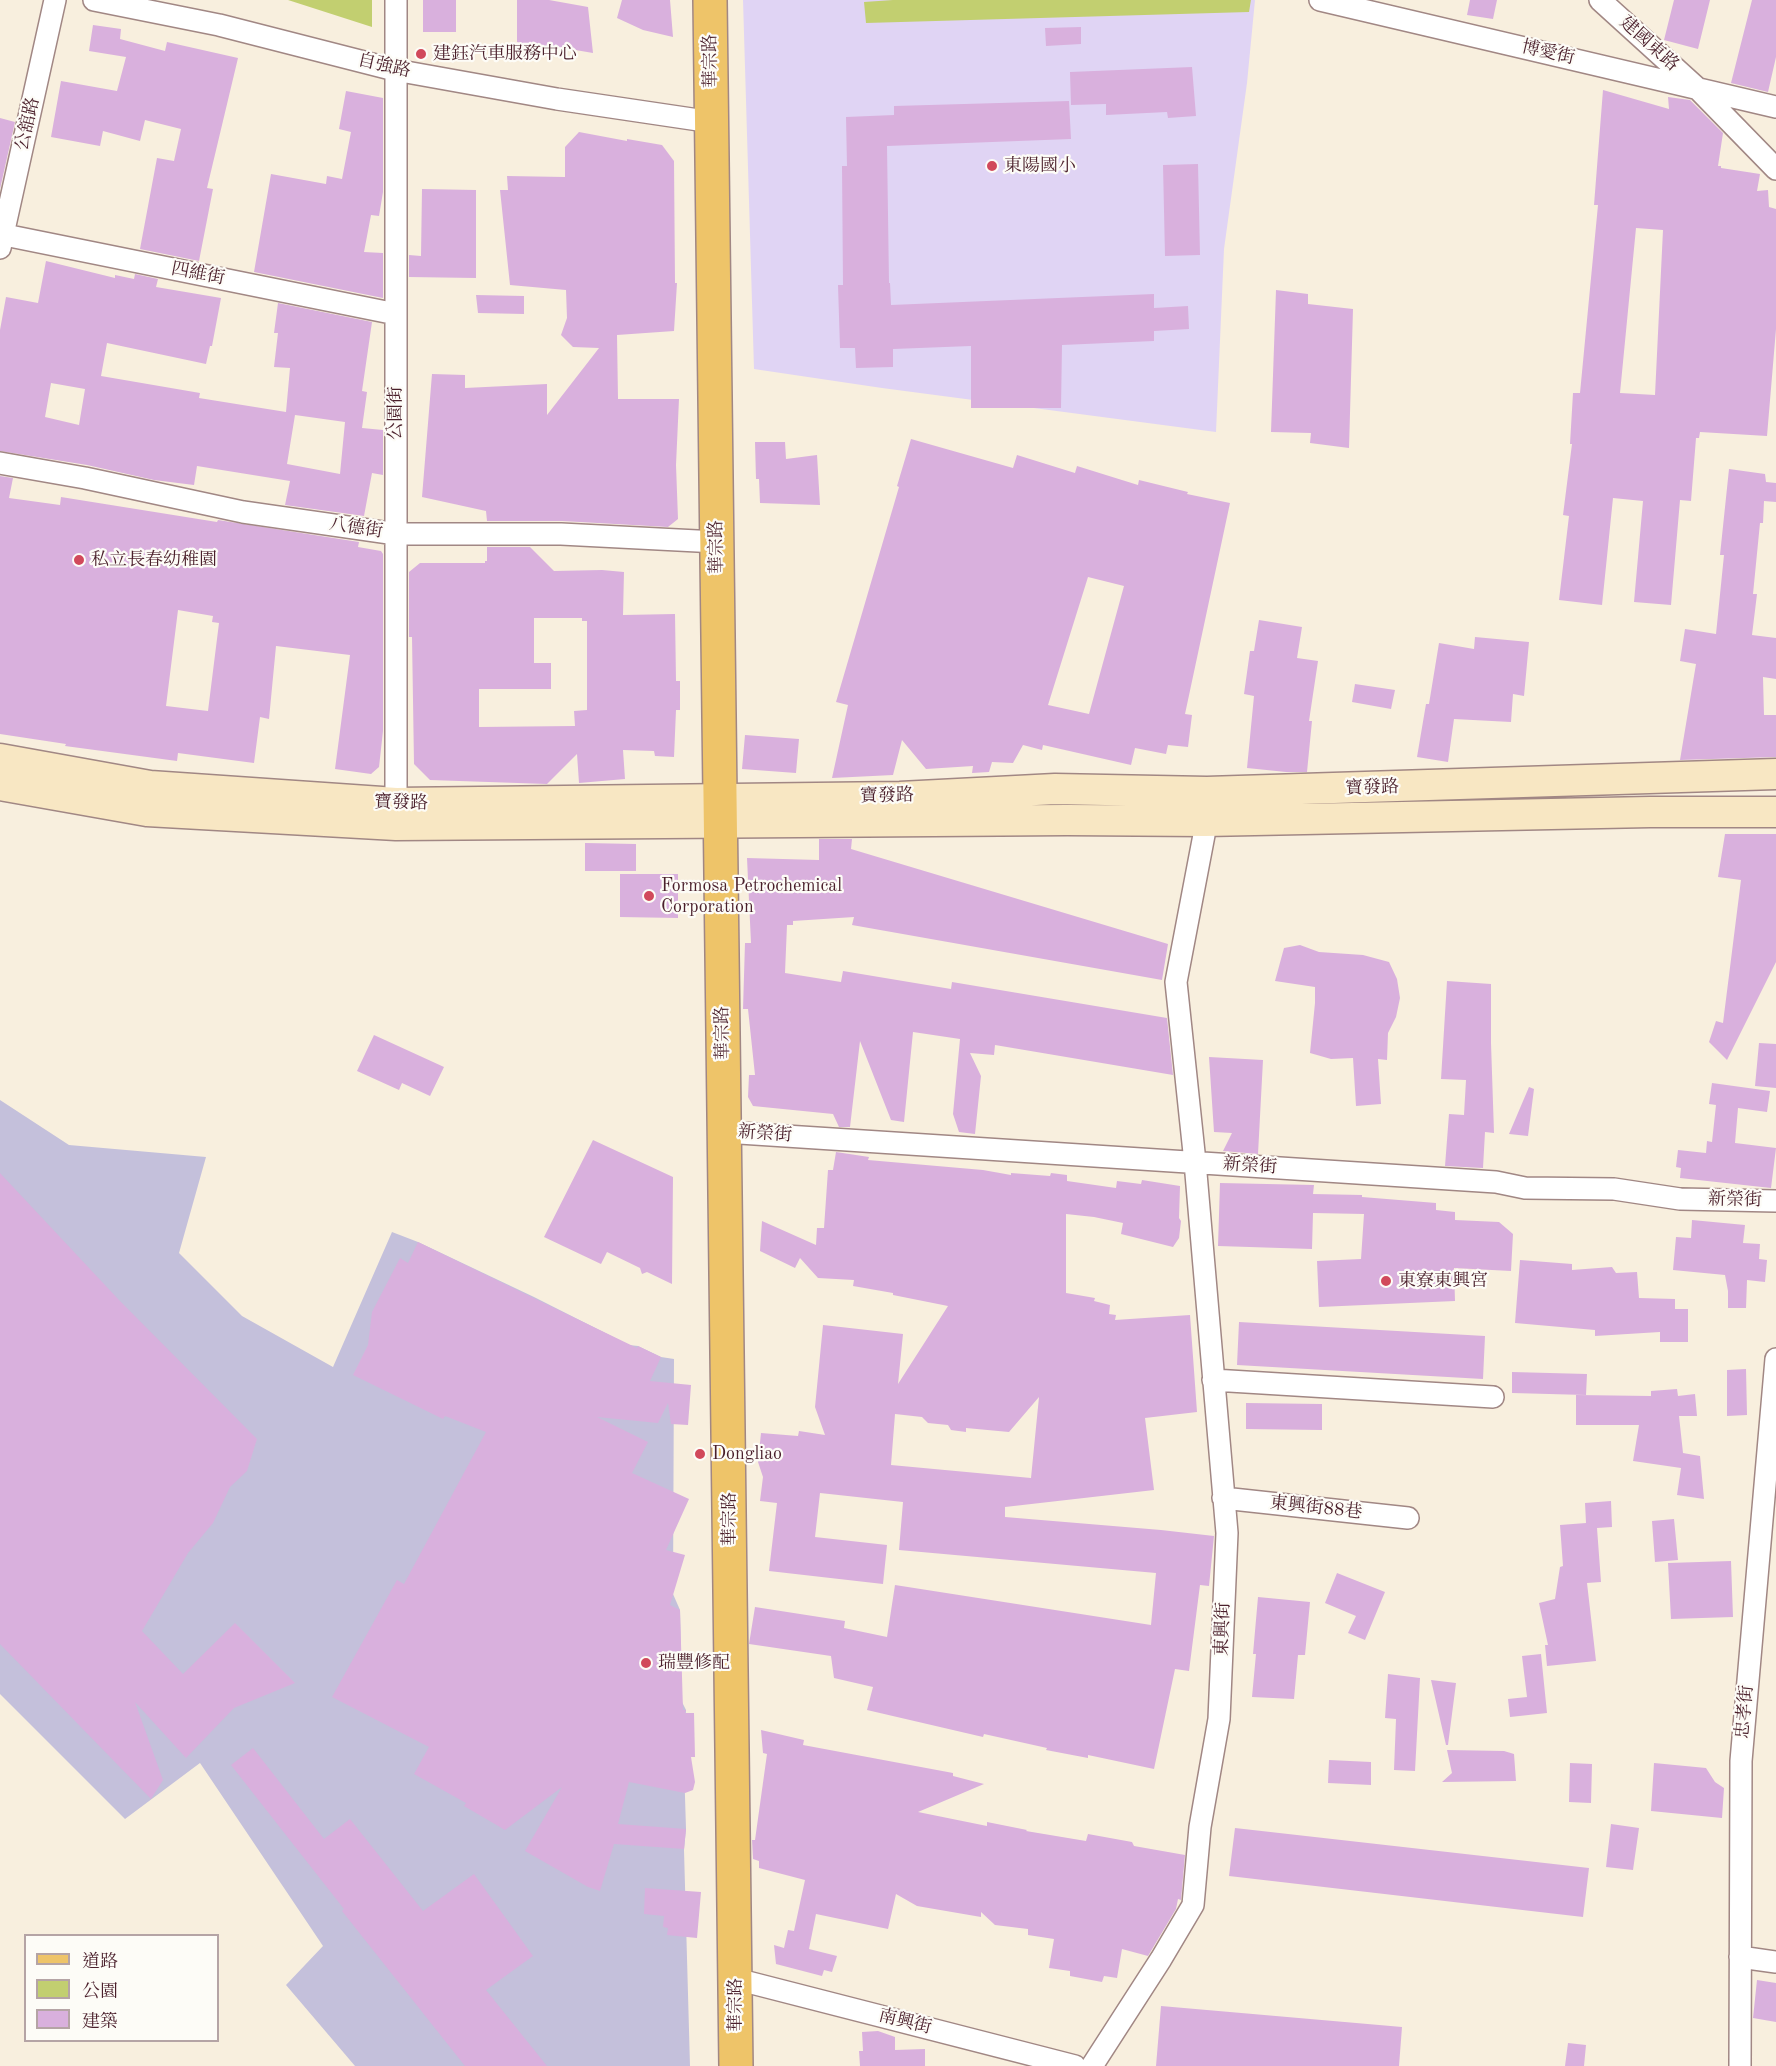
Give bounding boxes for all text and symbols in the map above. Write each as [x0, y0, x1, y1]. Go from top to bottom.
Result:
street label: 建國東路 [1615, 12, 1683, 76]
street label: 華宗路 [700, 34, 722, 88]
street label: 博愛街 [1519, 36, 1577, 70]
place label: 建鈺汽車服務中心 [433, 43, 577, 65]
marker: 建鈺汽車服務中心 [414, 47, 428, 61]
street label: 自強路 [355, 49, 413, 83]
street label: 公舘路 [11, 95, 45, 153]
place label: 東陽國小 [1004, 155, 1076, 177]
marker: 東陽國小 [985, 159, 999, 173]
street label: 四維街 [169, 258, 227, 290]
street label: 公園街 [385, 386, 407, 440]
street label: 八德街 [328, 513, 384, 543]
street label: 華宗路 [706, 520, 728, 574]
place label: 私立長春幼稚園 [91, 549, 217, 571]
marker: 私立長春幼稚園 [72, 553, 86, 567]
street label: 寶發路 [1345, 776, 1399, 800]
street label: 寶發路 [860, 785, 914, 807]
street label: 寶發路 [374, 792, 428, 814]
place label: Formosa Petrochemical Corporation [661, 875, 842, 918]
marker: Formosa Petrochemical Corporation [642, 889, 656, 903]
street label: 華宗路 [712, 1006, 734, 1060]
street label: 新榮街 [737, 1121, 793, 1147]
street label: 新榮街 [1222, 1153, 1278, 1179]
street label: 新榮街 [1708, 1189, 1762, 1211]
place label: 東寮東興宮 [1398, 1270, 1488, 1292]
marker: 東寮東興宮 [1379, 1274, 1393, 1288]
place label: Dongliao [712, 1443, 782, 1465]
marker: Dongliao [693, 1447, 707, 1461]
street label: 華宗路 [719, 1492, 741, 1546]
street label: 東興街88巷 [1269, 1492, 1363, 1524]
street label: 東興街 [1211, 1602, 1235, 1656]
place label: 瑞豐修配 [658, 1652, 730, 1674]
marker: 瑞豐修配 [639, 1656, 653, 1670]
street label: 忠孝街 [1732, 1684, 1758, 1740]
legend [24, 1934, 219, 2042]
text: 道路 [82, 1953, 118, 1971]
street label: 華宗路 [725, 1978, 747, 2032]
text: 公園 [82, 1983, 118, 2001]
street label: 南興街 [876, 2005, 934, 2039]
text: 建築 [82, 2013, 118, 2031]

